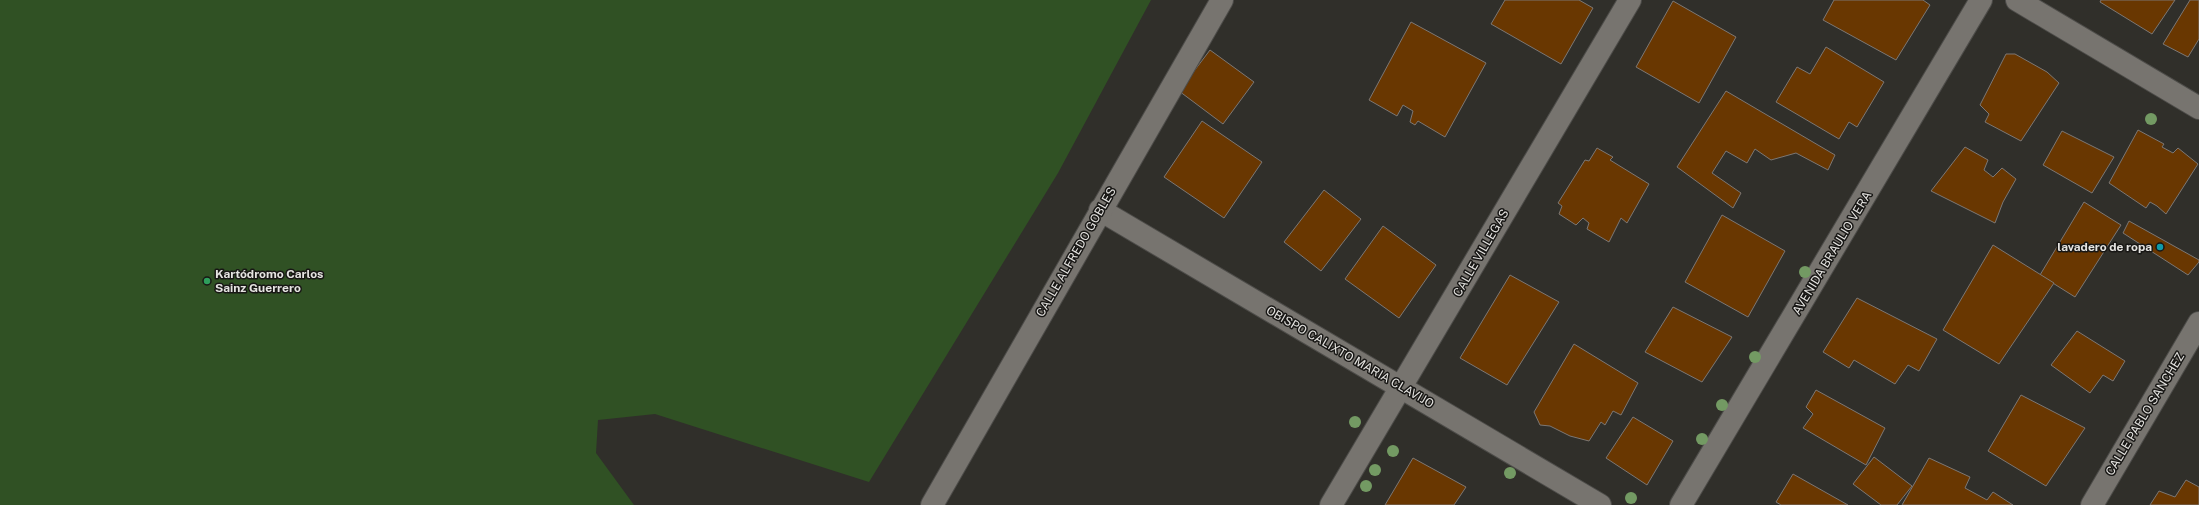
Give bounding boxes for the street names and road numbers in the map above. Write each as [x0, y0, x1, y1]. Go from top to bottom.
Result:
street label: CALLE ALFREDO GOBLES [1033, 185, 1119, 319]
street label: AVENIDA BRAULIO VERA [1790, 188, 1875, 317]
street label: CALLE VILLEGAS [1450, 207, 1512, 299]
street label: OBISPO CALIXTO MARIA CLAVIJO [1264, 303, 1436, 411]
street label: CALLE PABLO SANCHEZ [2103, 350, 2187, 478]

